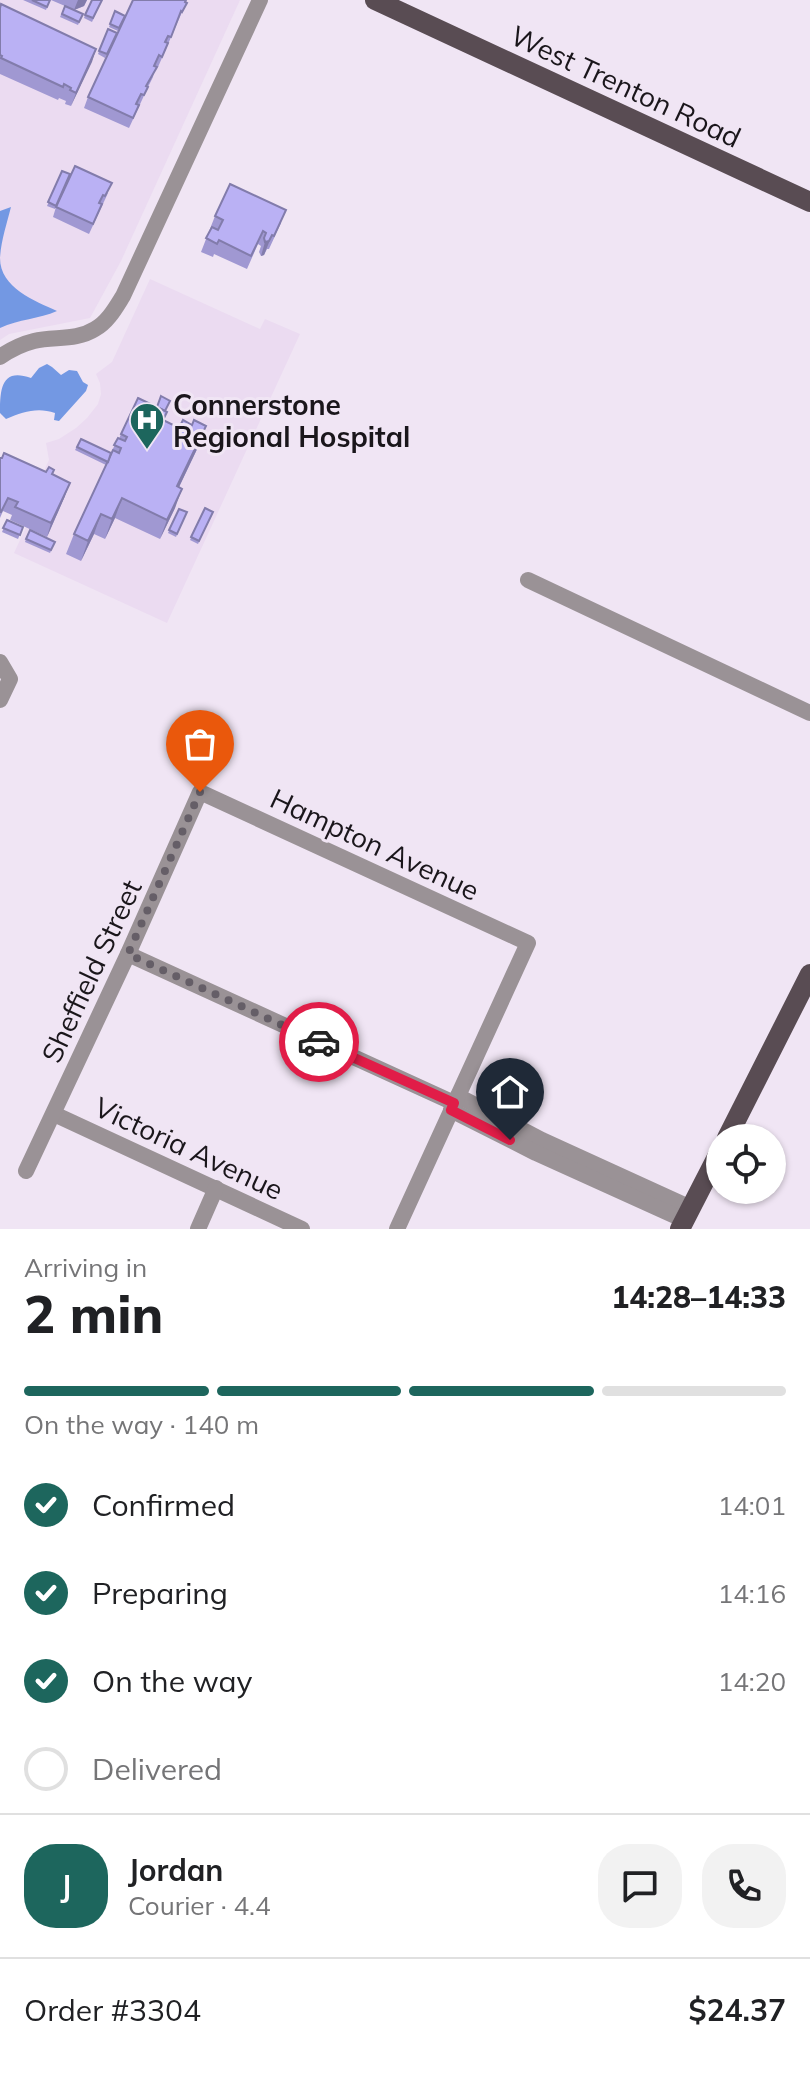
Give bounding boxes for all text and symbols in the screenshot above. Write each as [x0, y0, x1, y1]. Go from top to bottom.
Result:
street label: West Trenton Road [505, 17, 747, 155]
place label: Connerstone Regional Hospital [173, 387, 410, 454]
hospital icon: Connerstone Regional Hospital [128, 401, 166, 451]
pin [166, 710, 234, 792]
icon: bag [178, 722, 222, 766]
street label: Hampton Avenue [265, 780, 485, 908]
street label: Sheffield Street [33, 874, 149, 1068]
courier [279, 1002, 359, 1082]
icon: car [297, 1020, 341, 1064]
pin [476, 1058, 544, 1140]
icon: home [488, 1070, 532, 1114]
street label: Victoria Avenue [89, 1089, 289, 1207]
map controls [706, 1124, 786, 1204]
button: locate [706, 1124, 786, 1204]
text: Arriving in [24, 1251, 147, 1284]
text: 14:28–14:33 [611, 1278, 786, 1316]
text: 2 min [24, 1281, 163, 1346]
text: On the way · 140 m [24, 1408, 259, 1441]
icon: check [24, 1483, 68, 1527]
text: Confirmed [92, 1486, 235, 1524]
text: 14:01 [718, 1489, 786, 1522]
icon: check [24, 1571, 68, 1615]
text: Preparing [92, 1574, 228, 1612]
text: 14:16 [718, 1577, 786, 1610]
icon: check [24, 1659, 68, 1703]
text: On the way [92, 1662, 252, 1700]
text: 14:20 [718, 1665, 786, 1698]
text: Delivered [92, 1750, 222, 1788]
button: chat [598, 1844, 682, 1928]
button: phone [702, 1844, 786, 1928]
text: Jordan [128, 1851, 223, 1889]
text: J [61, 1867, 71, 1905]
text: Courier · 4.4 [128, 1889, 271, 1922]
text: Order #3304 [24, 1991, 201, 2029]
text: $24.37 [689, 1991, 786, 2029]

